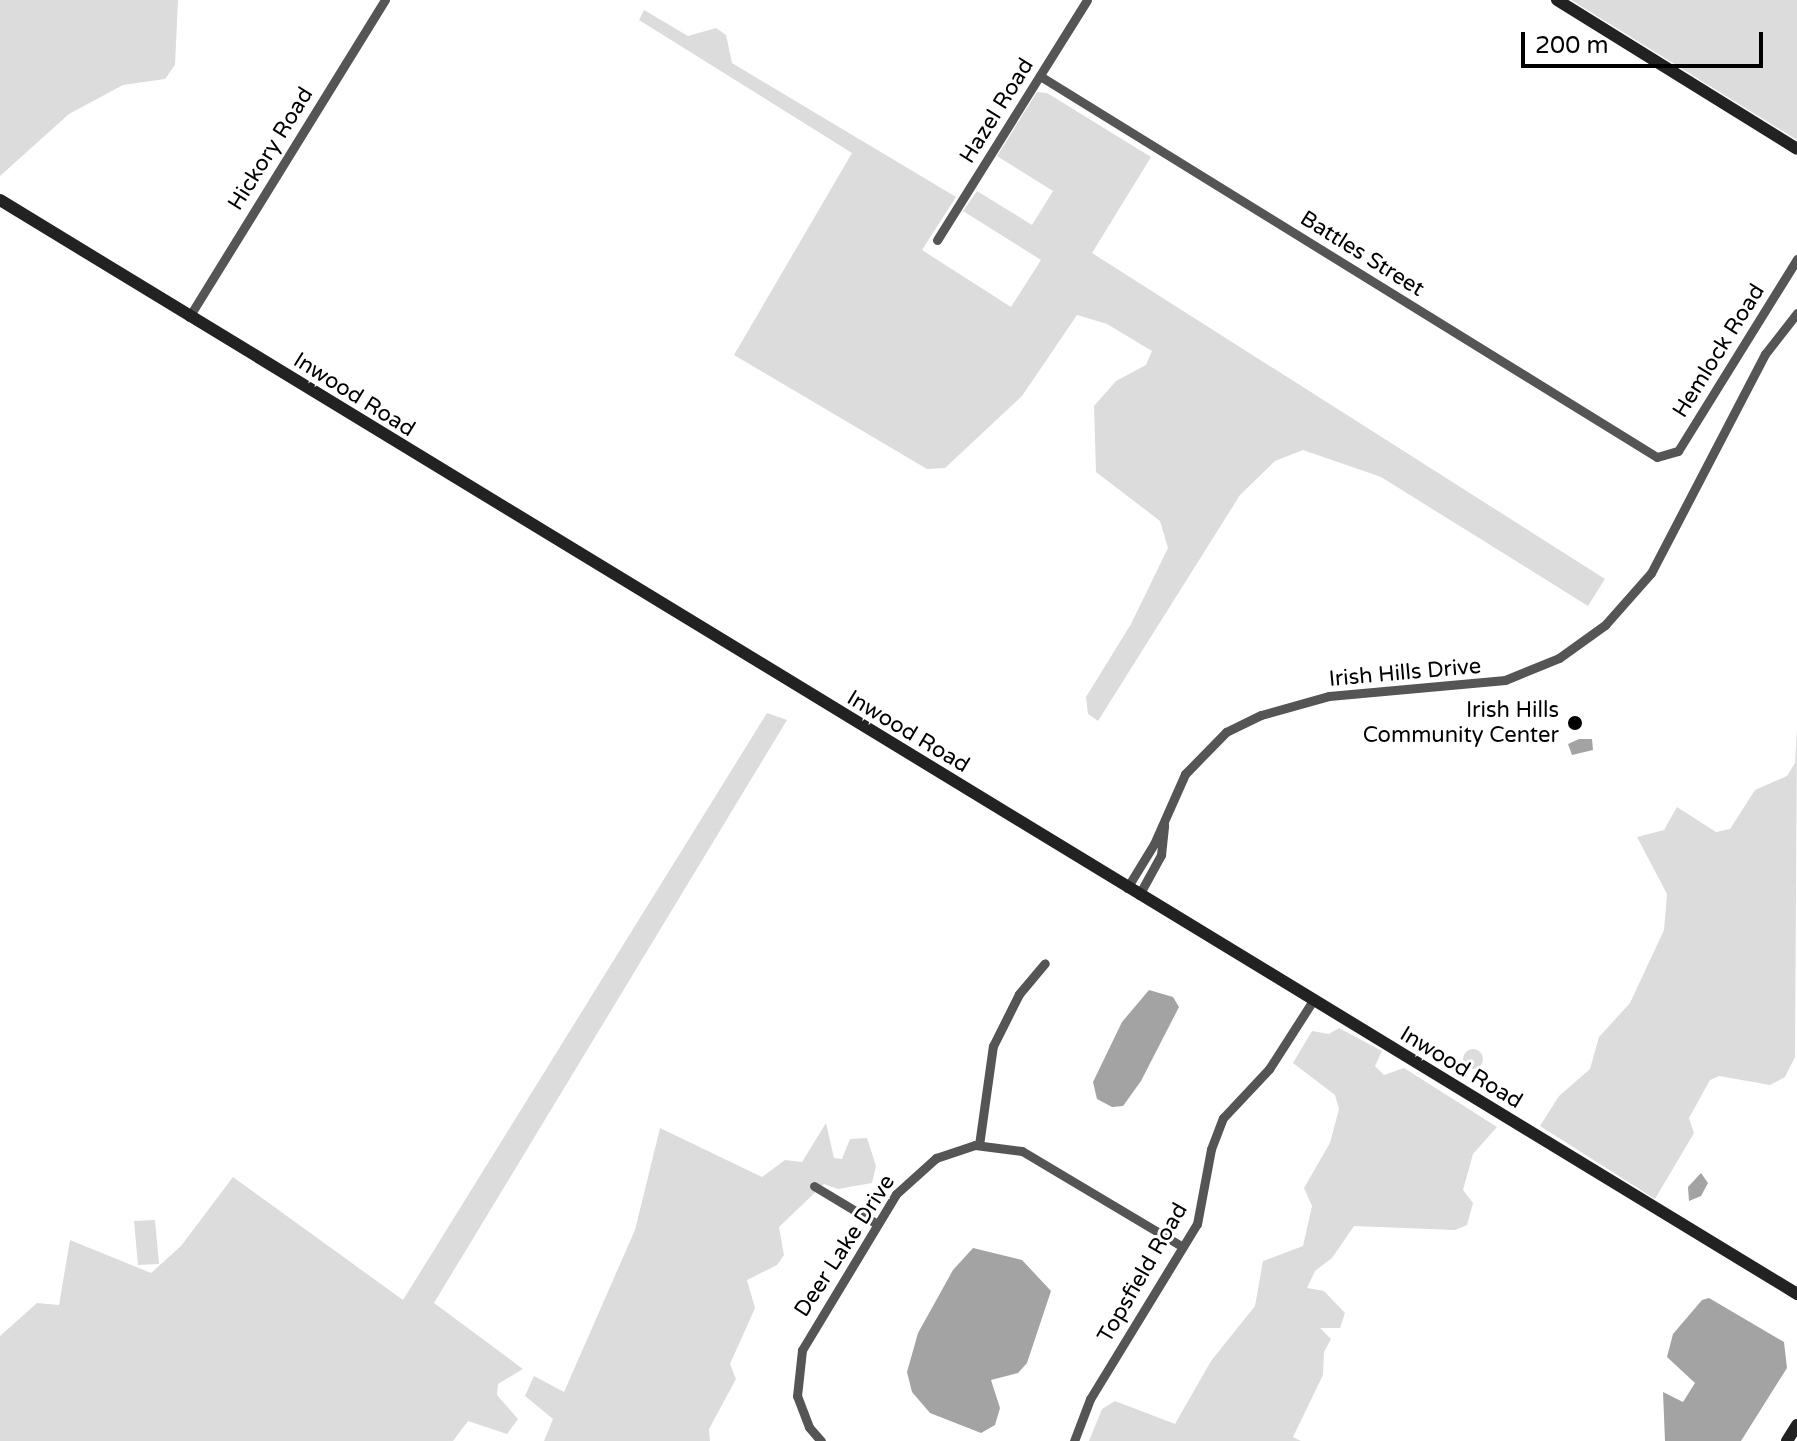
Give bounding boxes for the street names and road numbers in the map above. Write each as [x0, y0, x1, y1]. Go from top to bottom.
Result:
street label: Hazel Road [954, 54, 1040, 168]
street label: Hickory Road [223, 83, 319, 215]
street label: Battles Street [1295, 205, 1429, 303]
street label: Hemlock Road [1667, 279, 1771, 423]
street label: Inwood Road [288, 347, 420, 443]
street label: Irish Hills Drive [1328, 653, 1482, 693]
street label: Inwood Road [842, 685, 974, 779]
street label: Inwood Road [1395, 1021, 1527, 1115]
street label: Deer Lake Drive [789, 1170, 901, 1322]
street label: Topsfield Road [1092, 1199, 1194, 1347]

